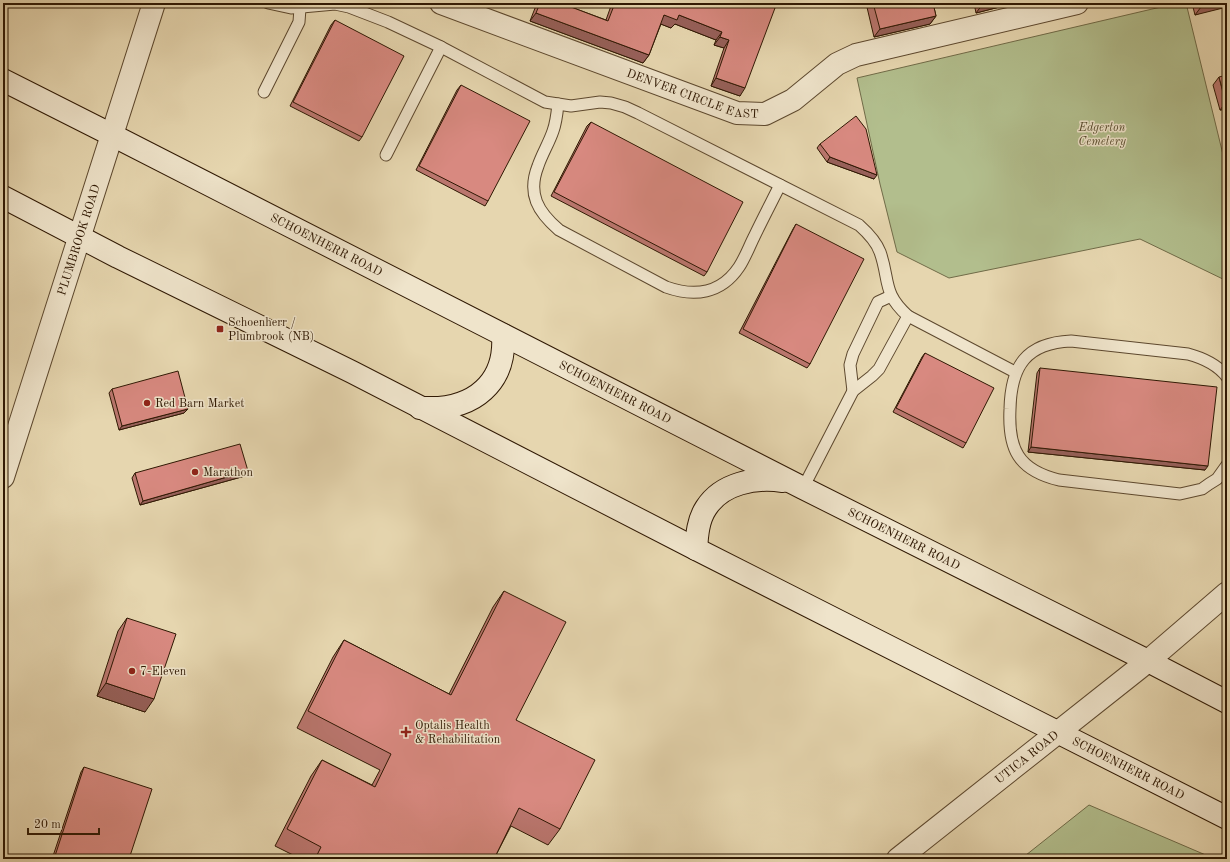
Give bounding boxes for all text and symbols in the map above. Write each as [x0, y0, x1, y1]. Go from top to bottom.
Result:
street label: DENVER CIRCLE EAST [625, 67, 759, 121]
park label: Edgerton Cemetery [1078, 122, 1127, 148]
street label: PLUMBROOK ROAD [56, 183, 103, 297]
street label: SCHOENHERR ROAD [268, 212, 384, 279]
place label: Schoenherr / Plumbrook (NB) [228, 317, 314, 343]
marker: Schoenherr / Plumbrook (NB) [215, 324, 225, 334]
street label: SCHOENHERR ROAD [557, 359, 673, 426]
marker: Red Barn Market [142, 398, 152, 408]
place label: Red Barn Market [155, 398, 245, 410]
marker: Marathon [190, 467, 200, 477]
place label: Marathon [203, 467, 254, 479]
street label: SCHOENHERR ROAD [845, 506, 962, 573]
marker: 7-Eleven [127, 666, 137, 676]
place label: 7-Eleven [140, 666, 187, 678]
place label: Optalis Health & Rehabilitation [415, 720, 501, 746]
marker: Optalis Health & Rehabilitation [400, 726, 412, 738]
street label: UTICA ROAD [993, 729, 1061, 787]
street label: SCHOENHERR ROAD [1070, 736, 1186, 802]
scale bar [28, 810, 99, 836]
text: 20 m [34, 819, 61, 831]

